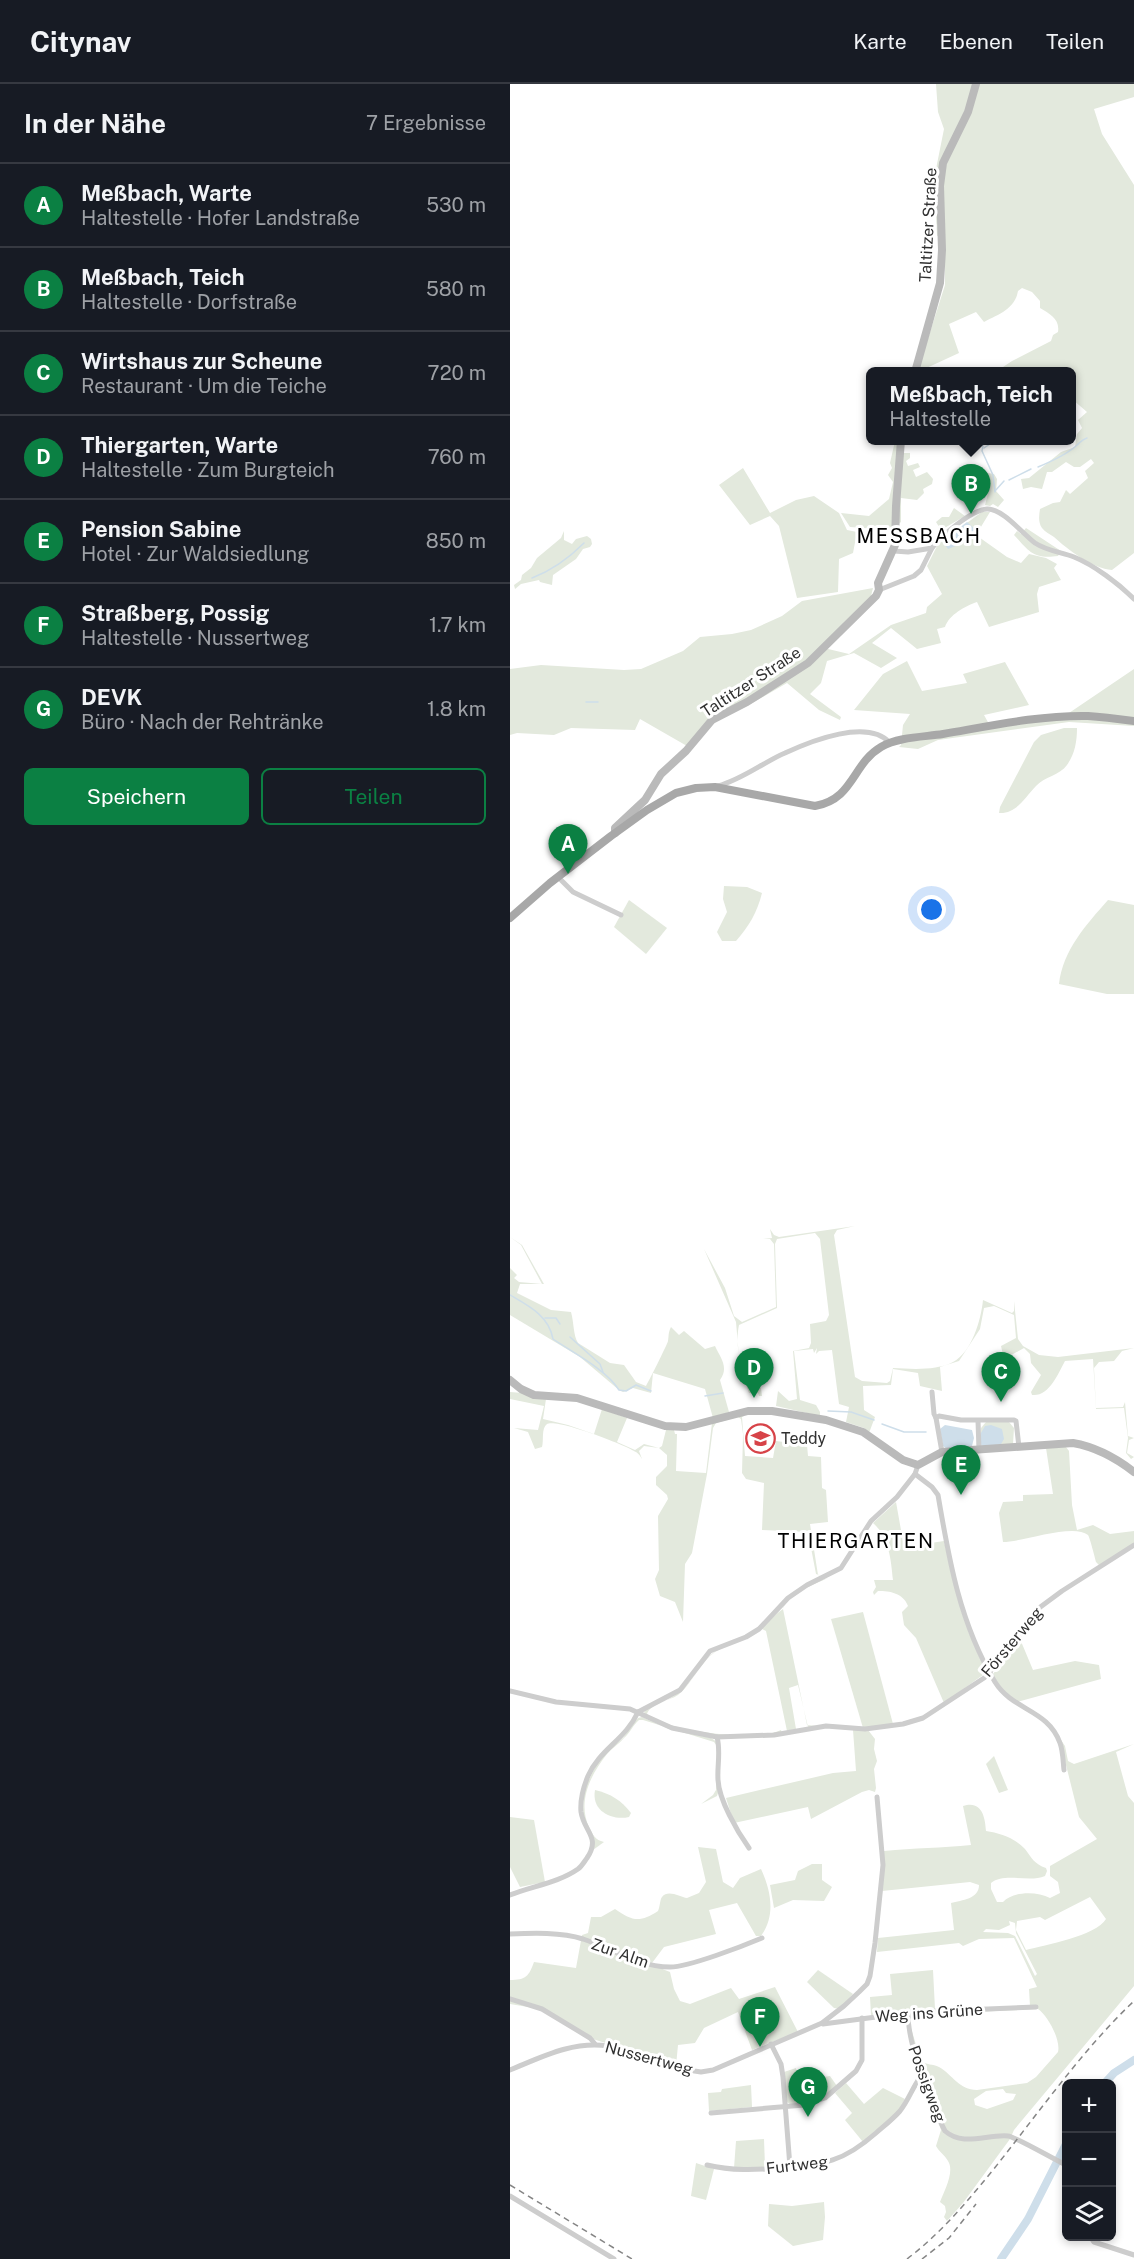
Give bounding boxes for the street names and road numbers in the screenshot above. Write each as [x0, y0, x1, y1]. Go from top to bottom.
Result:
street label: Taltitzer Straße [916, 167, 940, 283]
street label: Taltitzer Straße [698, 643, 804, 721]
street label: Försterweg [977, 1603, 1047, 1681]
street label: Zur Alm [589, 1934, 651, 1972]
street label: Weg ins Grüne [874, 2000, 984, 2026]
street label: Nussertweg [603, 2037, 695, 2079]
street label: Possigweg [904, 2043, 950, 2125]
street label: Furtweg [765, 2152, 829, 2178]

